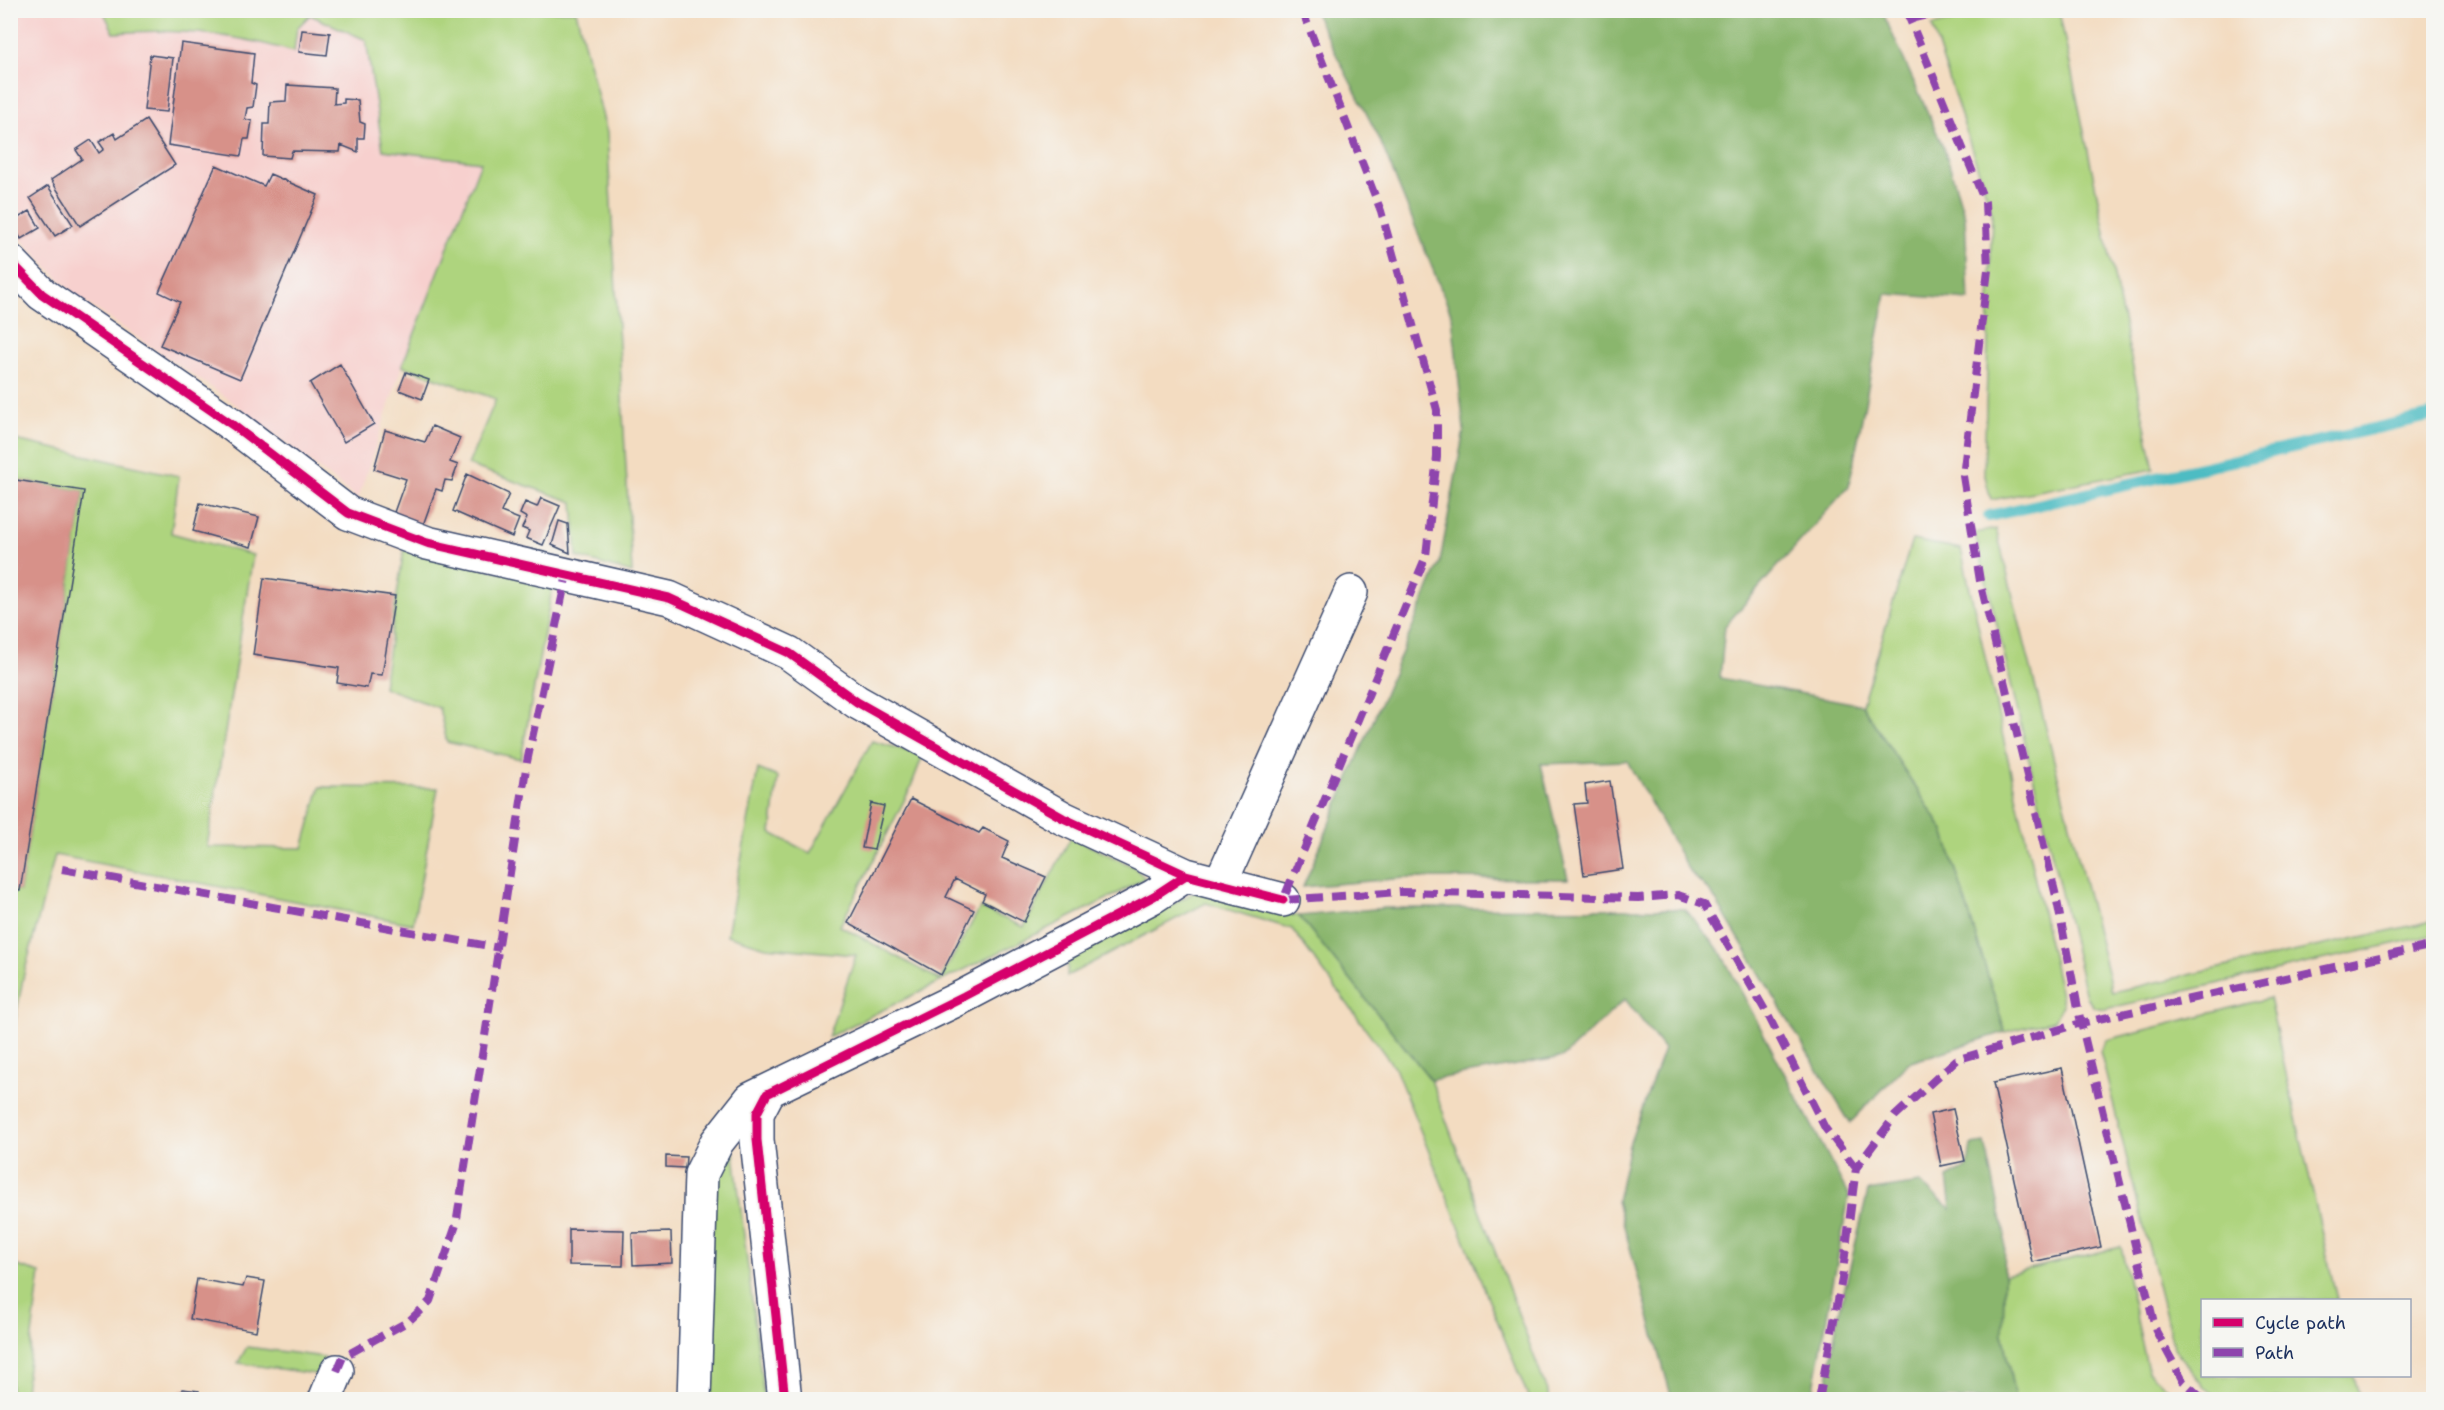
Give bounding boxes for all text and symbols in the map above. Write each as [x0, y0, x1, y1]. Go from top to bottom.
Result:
legend [2201, 1299, 2411, 1377]
text: Cycle path [2255, 1311, 2346, 1335]
text: Path [2255, 1341, 2294, 1365]

